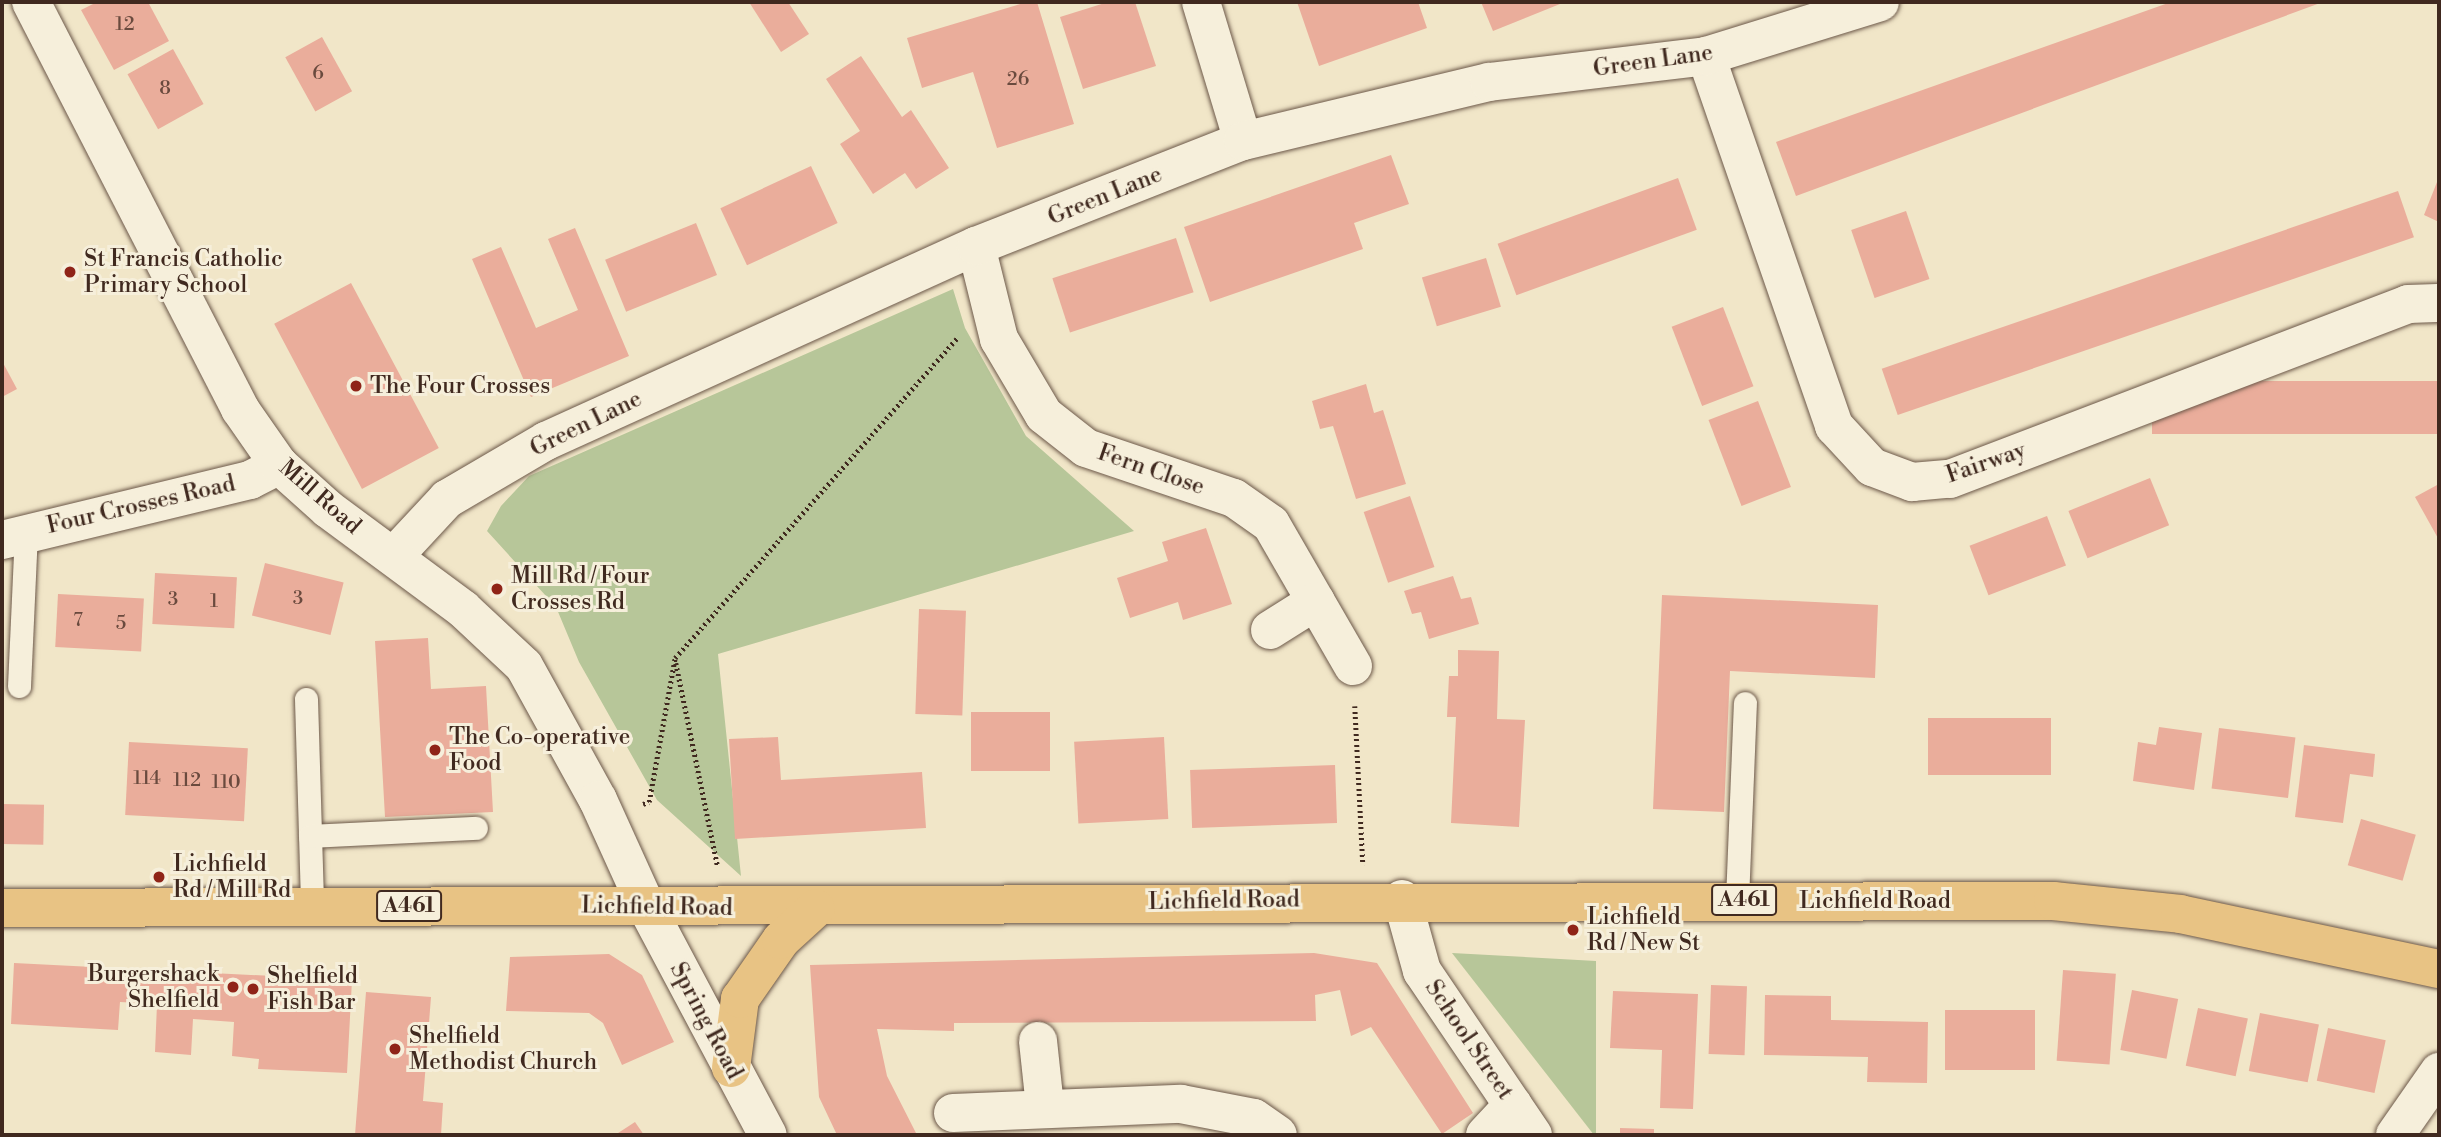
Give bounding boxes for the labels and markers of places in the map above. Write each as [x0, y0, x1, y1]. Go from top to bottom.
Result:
place label: St Francis Catholic Primary School [84, 245, 283, 299]
marker: St Francis Catholic Primary School [62, 264, 78, 280]
place label: The Four Crosses [370, 372, 550, 400]
marker: The Four Crosses [348, 378, 364, 394]
place label: Mill Rd / Four Crosses Rd [511, 562, 650, 616]
marker: Mill Rd / Four Crosses Rd [489, 581, 505, 597]
place label: The Co-operative Food [449, 723, 630, 777]
marker: The Co-operative Food [427, 742, 443, 758]
place label: Lichfield Rd / Mill Rd [173, 850, 291, 904]
marker: Lichfield Rd / Mill Rd [151, 869, 167, 885]
place label: Lichfield Rd / New St [1587, 903, 1700, 957]
marker: Lichfield Rd / New St [1565, 922, 1581, 938]
place label: Burgershack Shelfield [88, 960, 219, 1014]
place label: Shelfield Fish Bar [267, 962, 358, 1016]
marker: Burgershack Shelfield [225, 979, 241, 995]
marker: Shelfield Fish Bar [245, 981, 261, 997]
place label: Shelfield Methodist Church [409, 1022, 597, 1076]
marker: Shelfield Methodist Church [387, 1041, 403, 1057]

